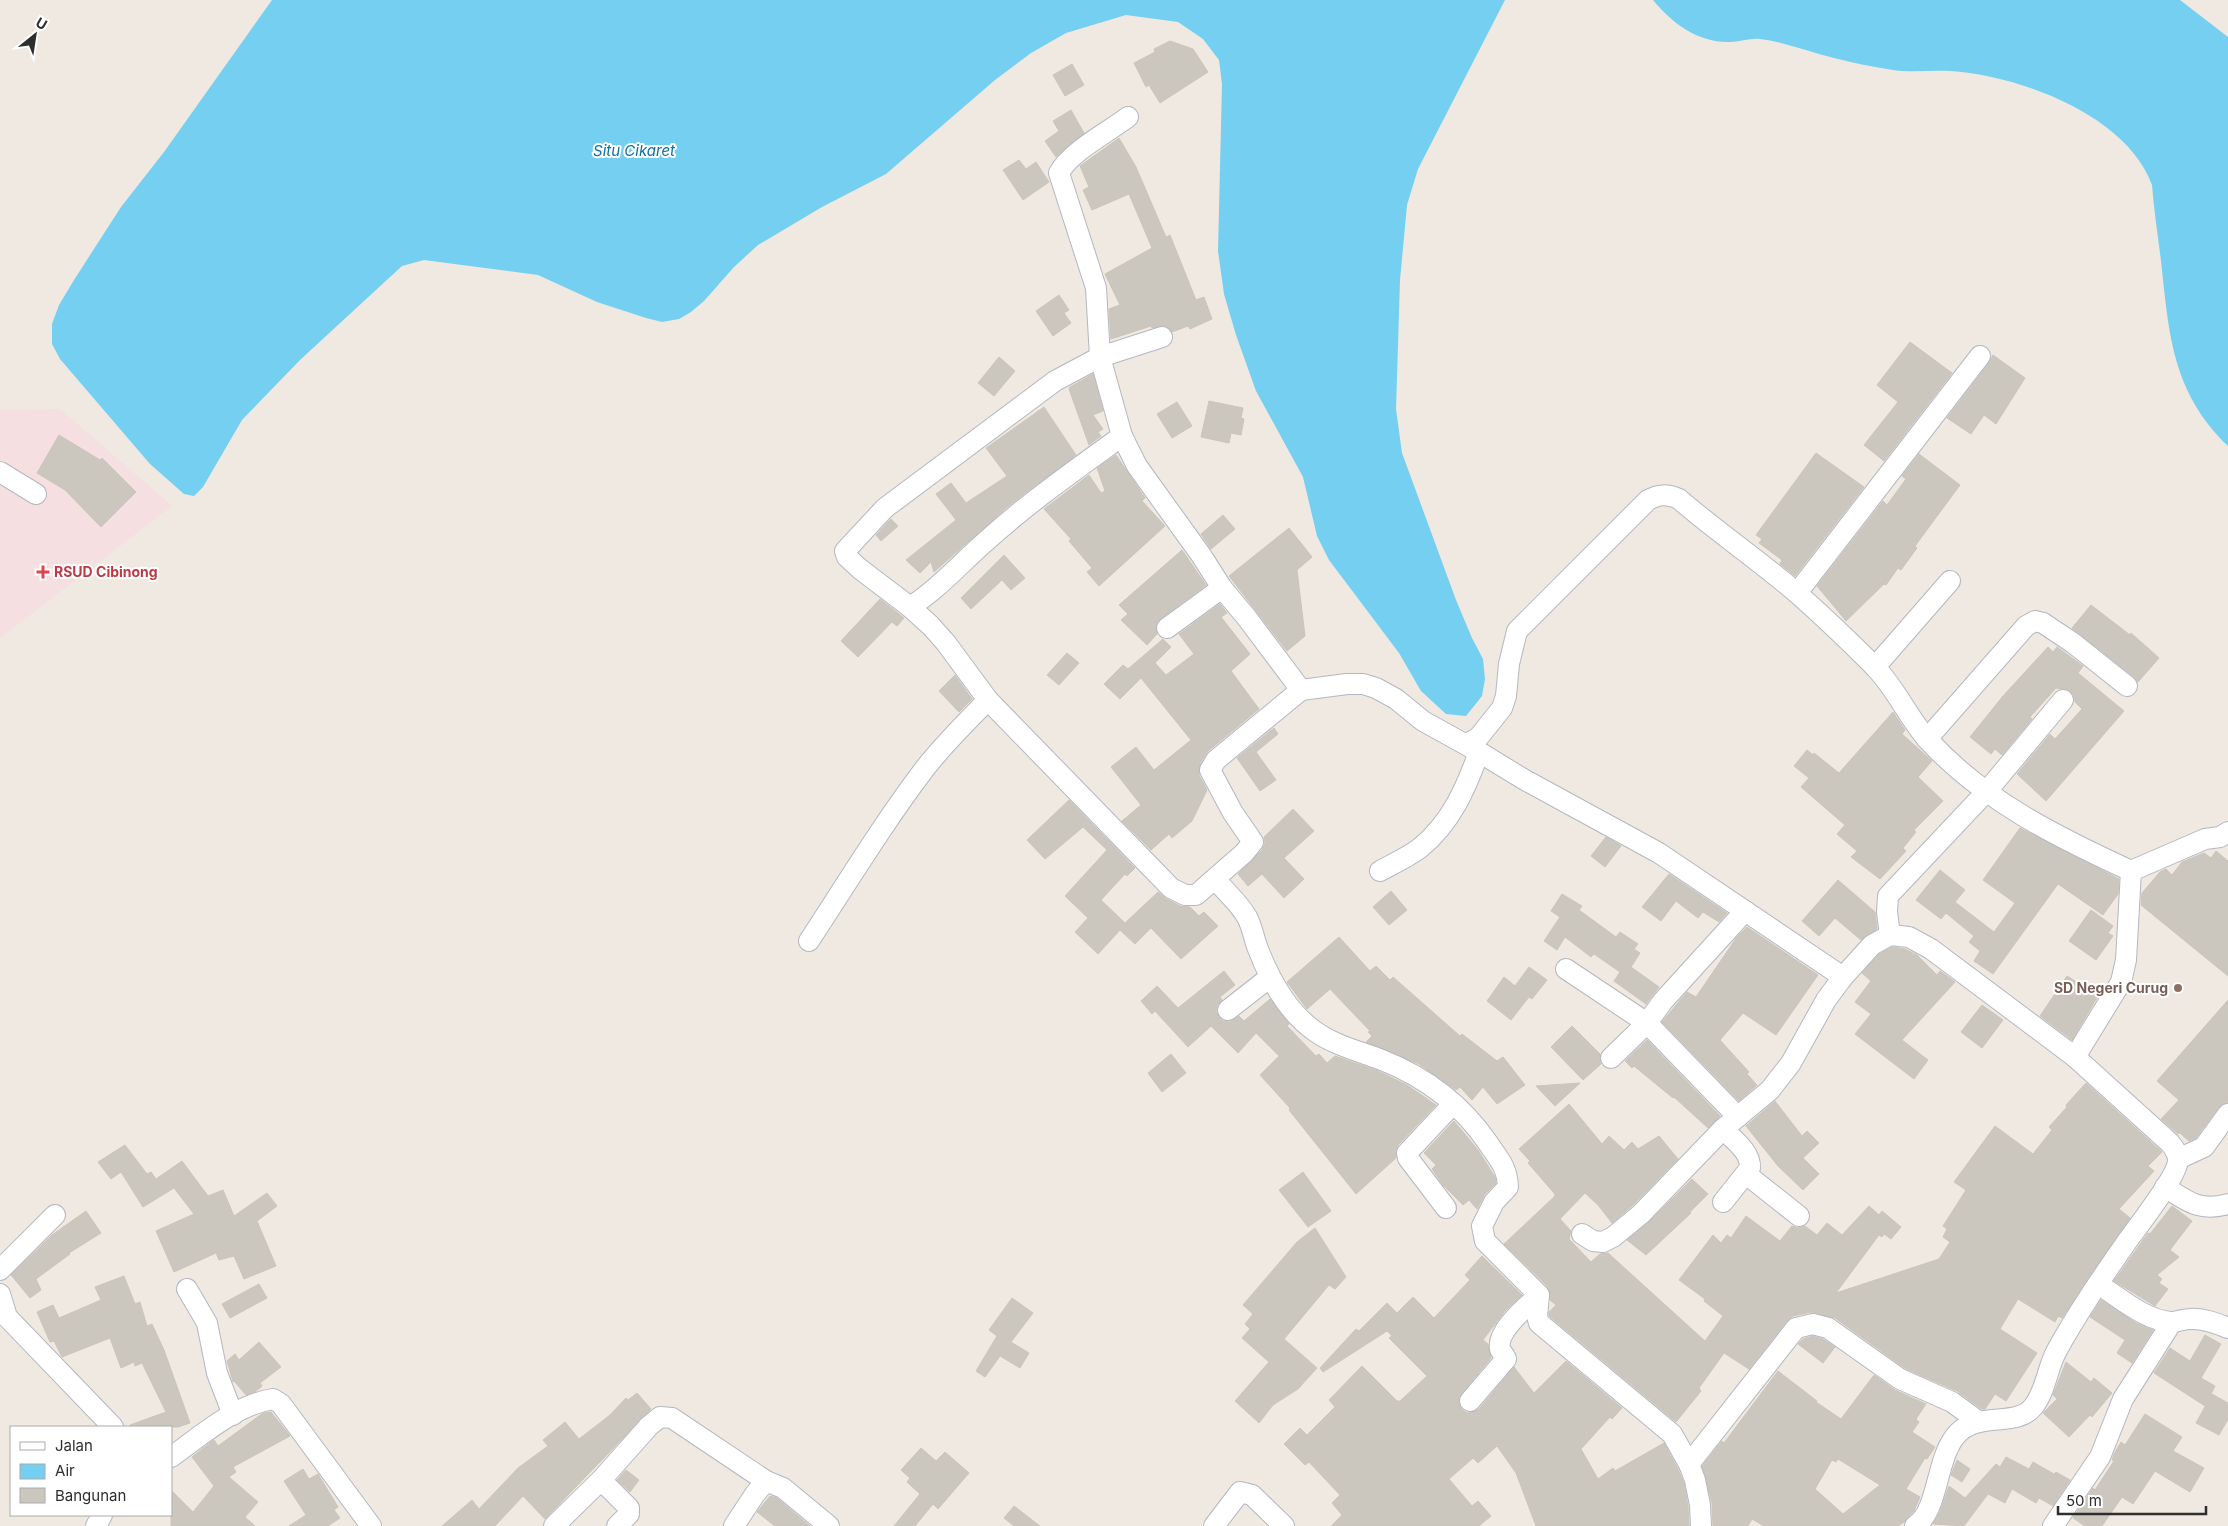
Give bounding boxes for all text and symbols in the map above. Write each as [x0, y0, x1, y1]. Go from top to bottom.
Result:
north arrow [10, 10, 60, 60]
text: U [33, 13, 50, 33]
water label: Situ Cikaret [593, 141, 676, 160]
place label: RSUD Cibinong [54, 563, 158, 580]
marker: RSUD Cibinong [36, 565, 50, 579]
place label: SD Negeri Curug [2054, 979, 2168, 996]
marker: SD Negeri Curug [2172, 982, 2184, 994]
legend [10, 1426, 172, 1516]
text: Jalan [55, 1436, 93, 1455]
text: Air [55, 1461, 75, 1480]
scale bar [2058, 1484, 2206, 1516]
text: Bangunan [55, 1486, 126, 1505]
text: 50 m [2066, 1491, 2102, 1510]

